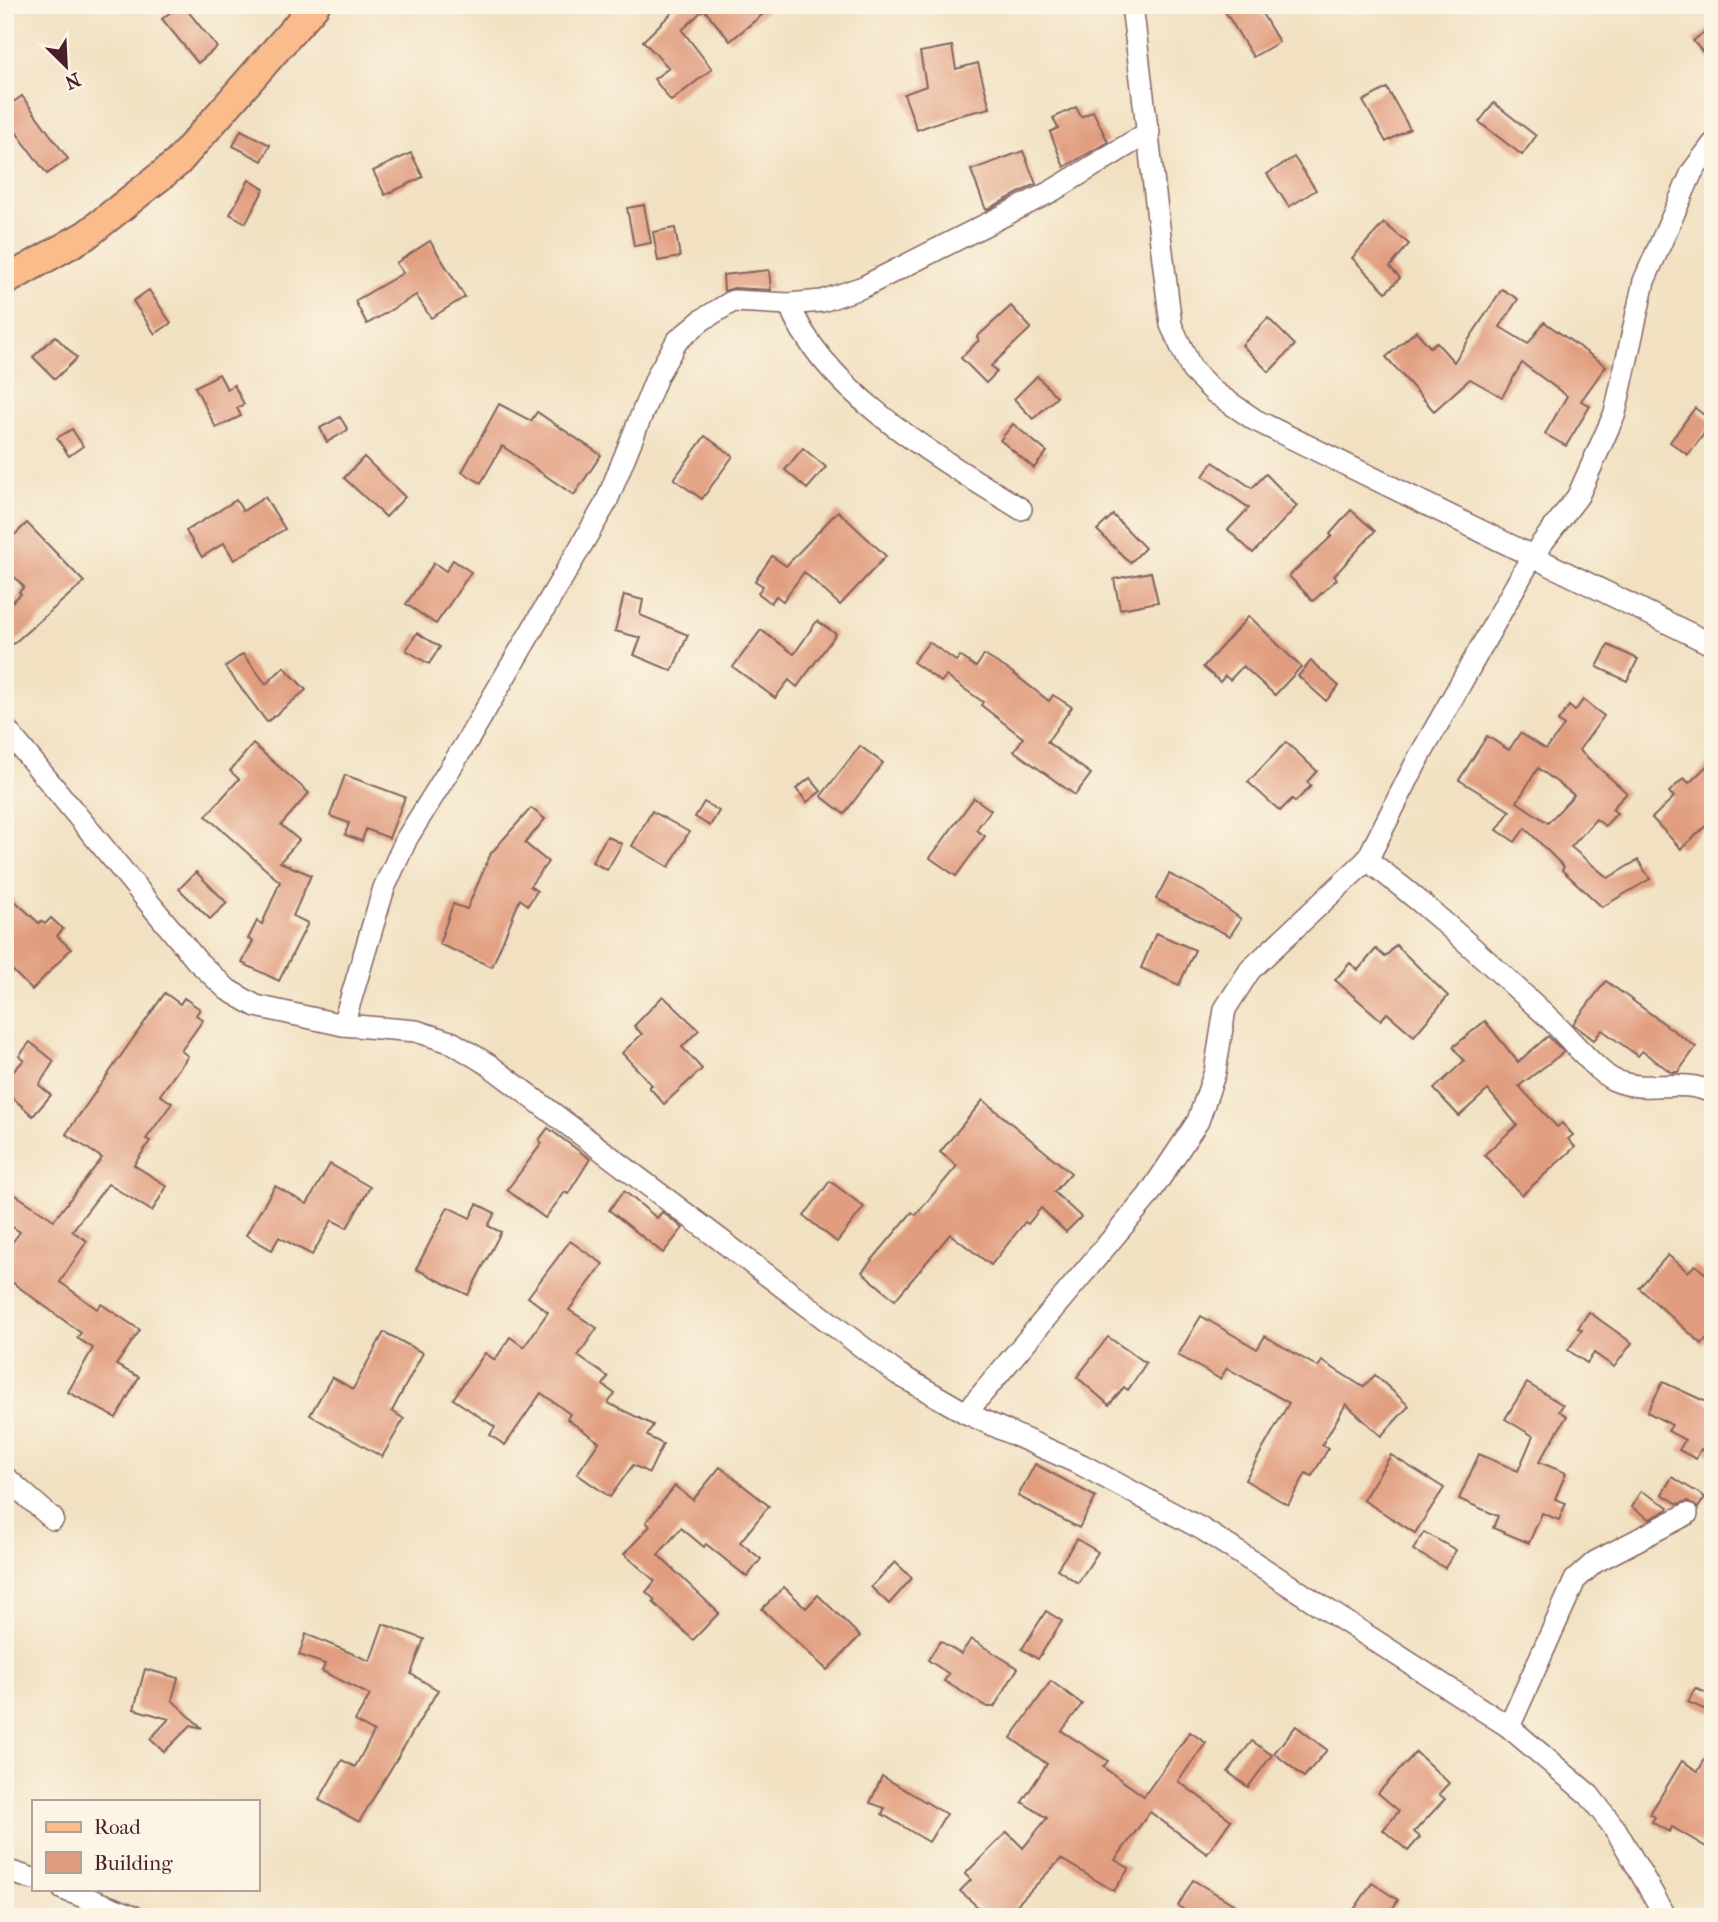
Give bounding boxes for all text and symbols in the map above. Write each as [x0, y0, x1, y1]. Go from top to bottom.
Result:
north arrow [32, 32, 102, 102]
text: N [61, 68, 84, 94]
legend [32, 1800, 259, 1890]
text: Road [94, 1815, 141, 1839]
text: Building [94, 1851, 173, 1875]

